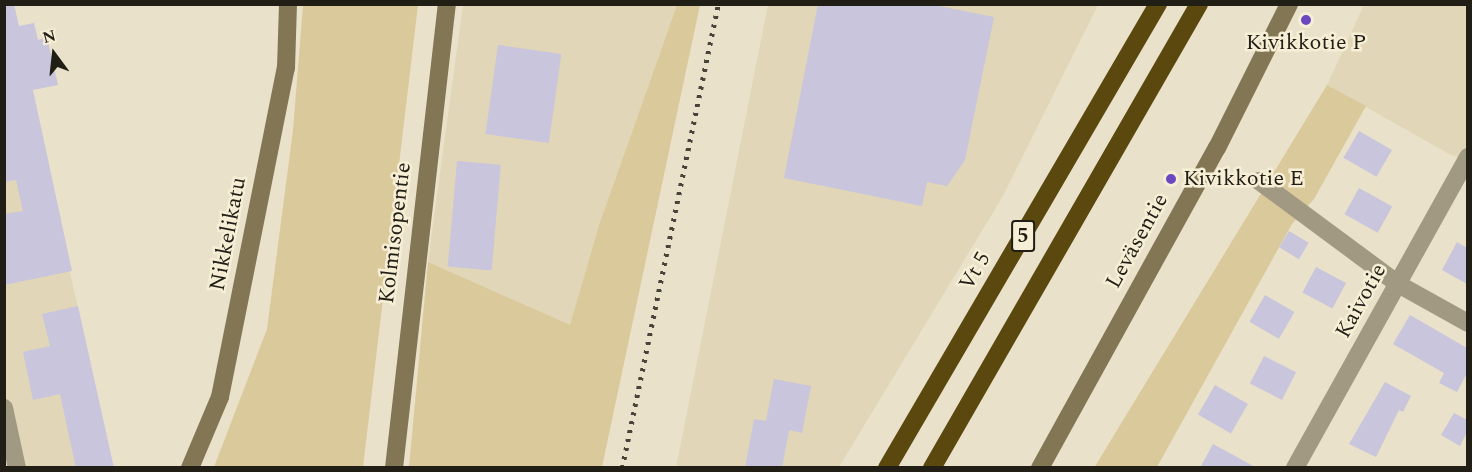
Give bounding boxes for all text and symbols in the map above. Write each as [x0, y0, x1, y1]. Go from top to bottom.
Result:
marker: Kivikkotie P [1299, 13, 1313, 27]
text: N [40, 23, 59, 50]
north arrow [24, 24, 84, 84]
place label: Kivikkotie P [1246, 30, 1366, 56]
street label: Kolmisopentie [373, 161, 417, 305]
place label: Kivikkotie E [1183, 166, 1304, 192]
marker: Kivikkotie E [1164, 172, 1178, 186]
street label: Nikkelikatu [204, 175, 252, 293]
street label: Leväsentie [1100, 189, 1174, 293]
road number: 5 [1011, 218, 1035, 254]
street label: Vt 5 [954, 247, 996, 295]
street label: Kaivotie [1330, 259, 1392, 343]

